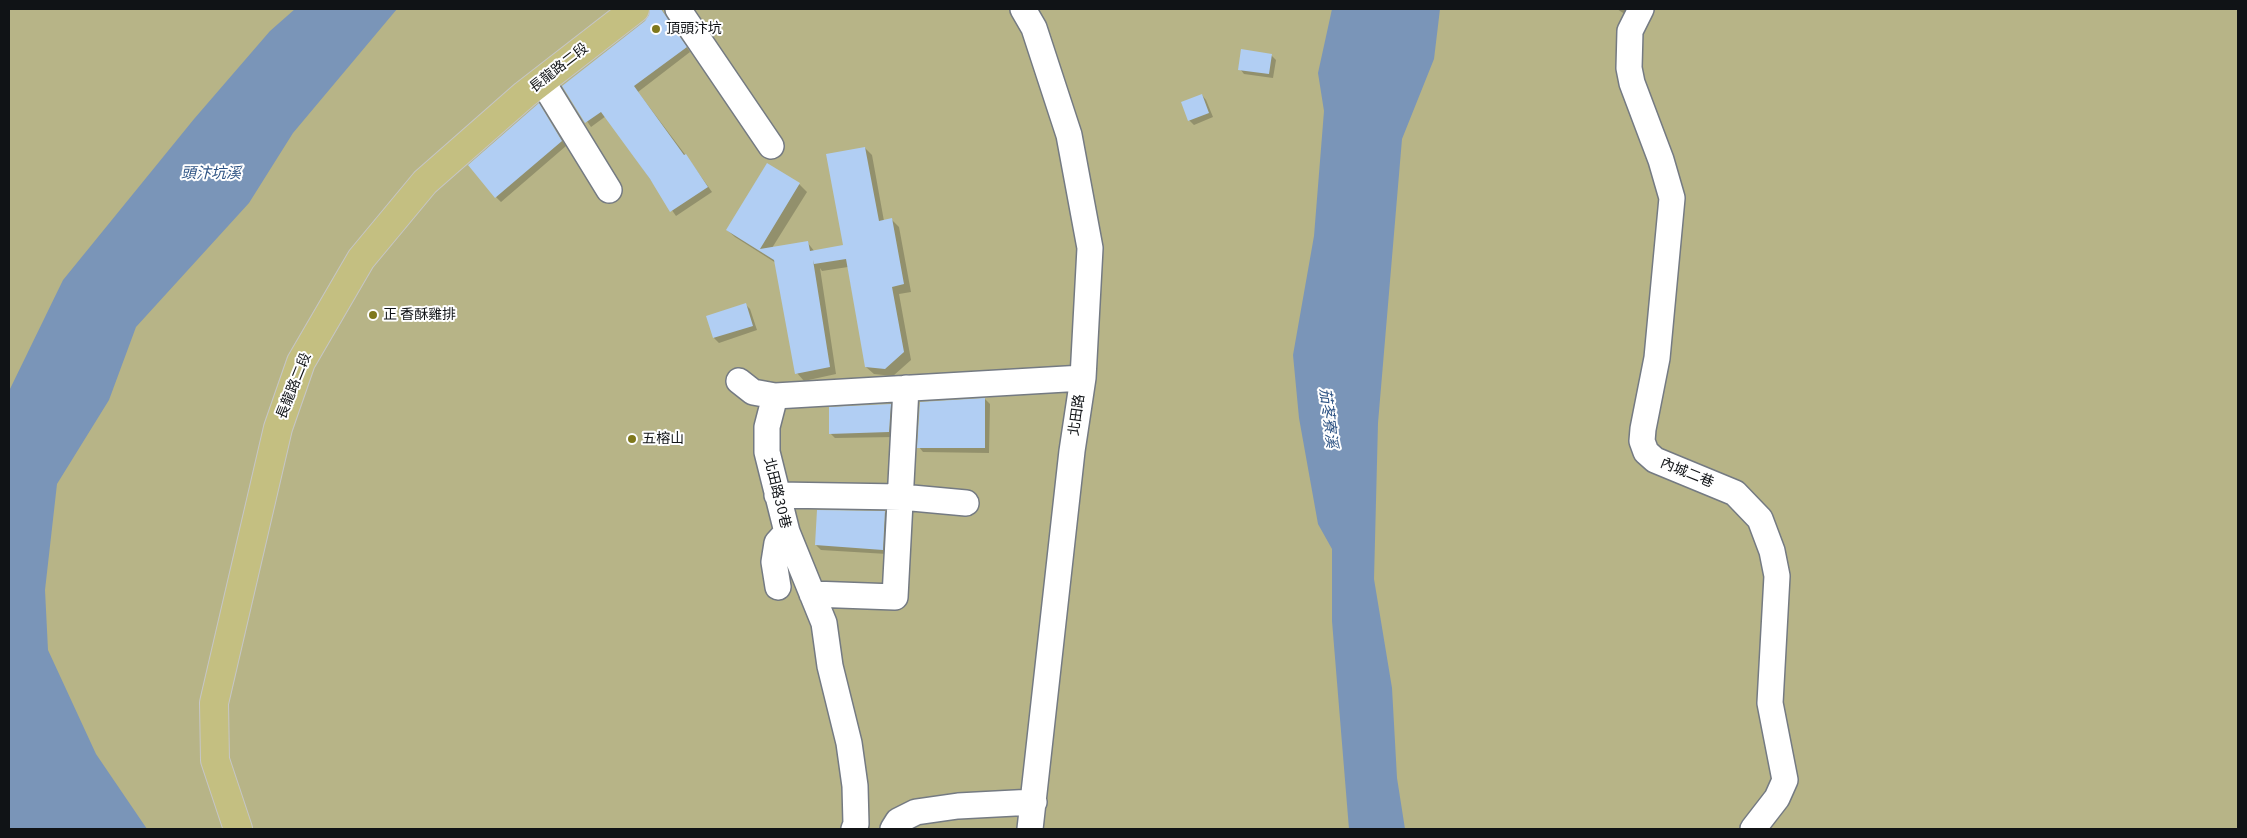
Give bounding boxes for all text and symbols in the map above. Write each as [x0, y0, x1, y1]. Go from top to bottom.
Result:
place label: 頂頭汴坑 [666, 21, 722, 37]
marker: 頂頭汴坑 [650, 23, 662, 35]
street label: 長龍路二段 [526, 40, 592, 96]
water label: 頭汴坑溪 [181, 165, 241, 183]
place label: 正 香酥雞排 [383, 307, 456, 323]
marker: 正 香酥雞排 [367, 309, 379, 321]
street label: 長龍路二段 [273, 350, 315, 422]
water label: 茄苳寮溪 [1315, 387, 1341, 449]
street label: 北田路 [1066, 393, 1088, 437]
place label: 五榕山 [642, 431, 684, 447]
marker: 五榕山 [626, 433, 638, 445]
street label: 內城二巷 [1658, 455, 1716, 491]
street label: 北田路30巷 [760, 456, 794, 530]

